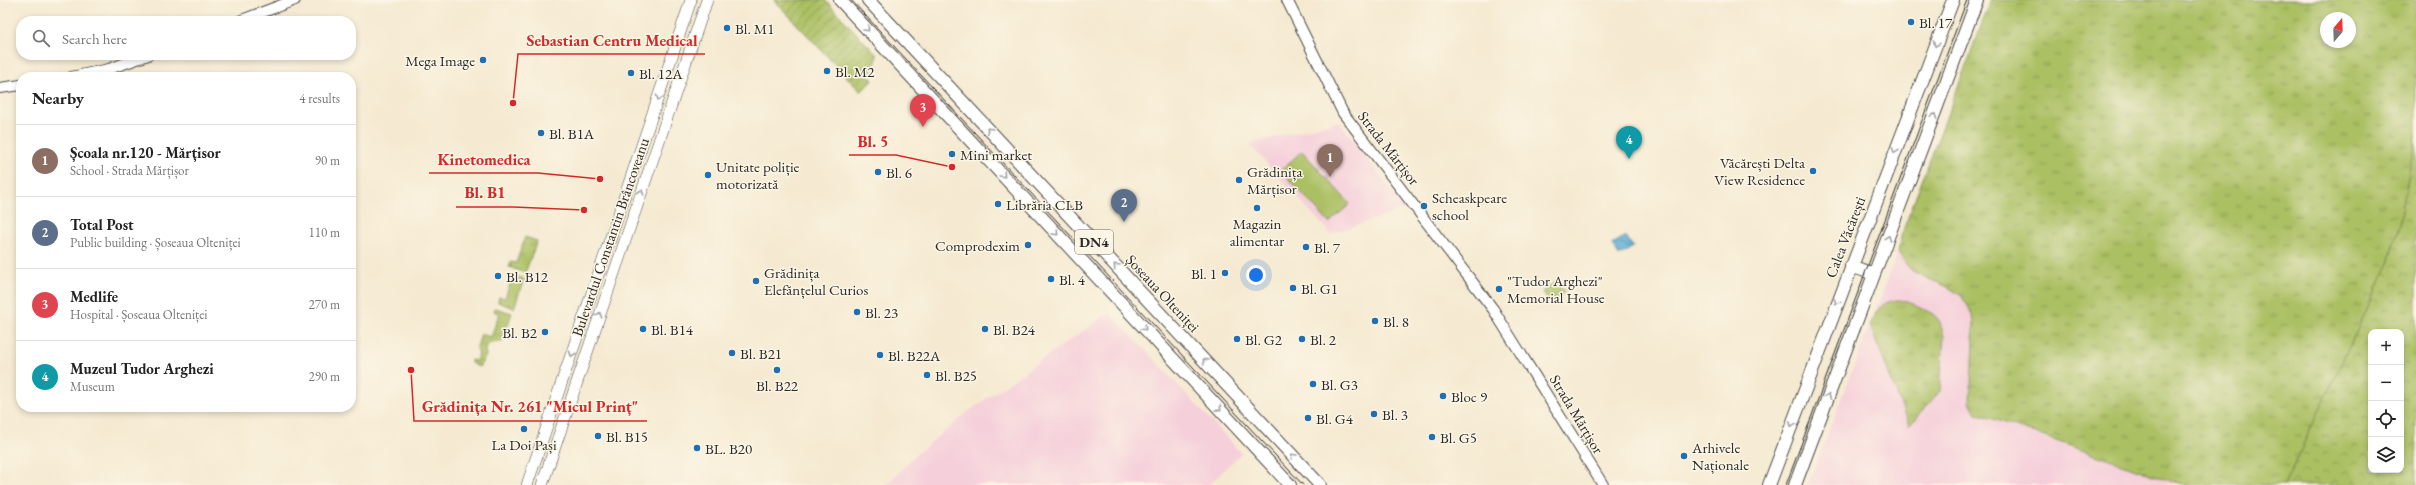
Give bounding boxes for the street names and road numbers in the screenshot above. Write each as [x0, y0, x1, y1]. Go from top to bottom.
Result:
street label: Strada Mărțișor [1354, 107, 1424, 189]
street label: Bulevardul Constantin Brâncoveanu [567, 135, 653, 339]
street label: Calea Văcărești [1821, 193, 1869, 280]
road number: DN4 [1075, 230, 1113, 254]
street label: Șoseaua Olteniței [1122, 250, 1204, 336]
street label: Strada Mărțișor [1546, 371, 1608, 457]

